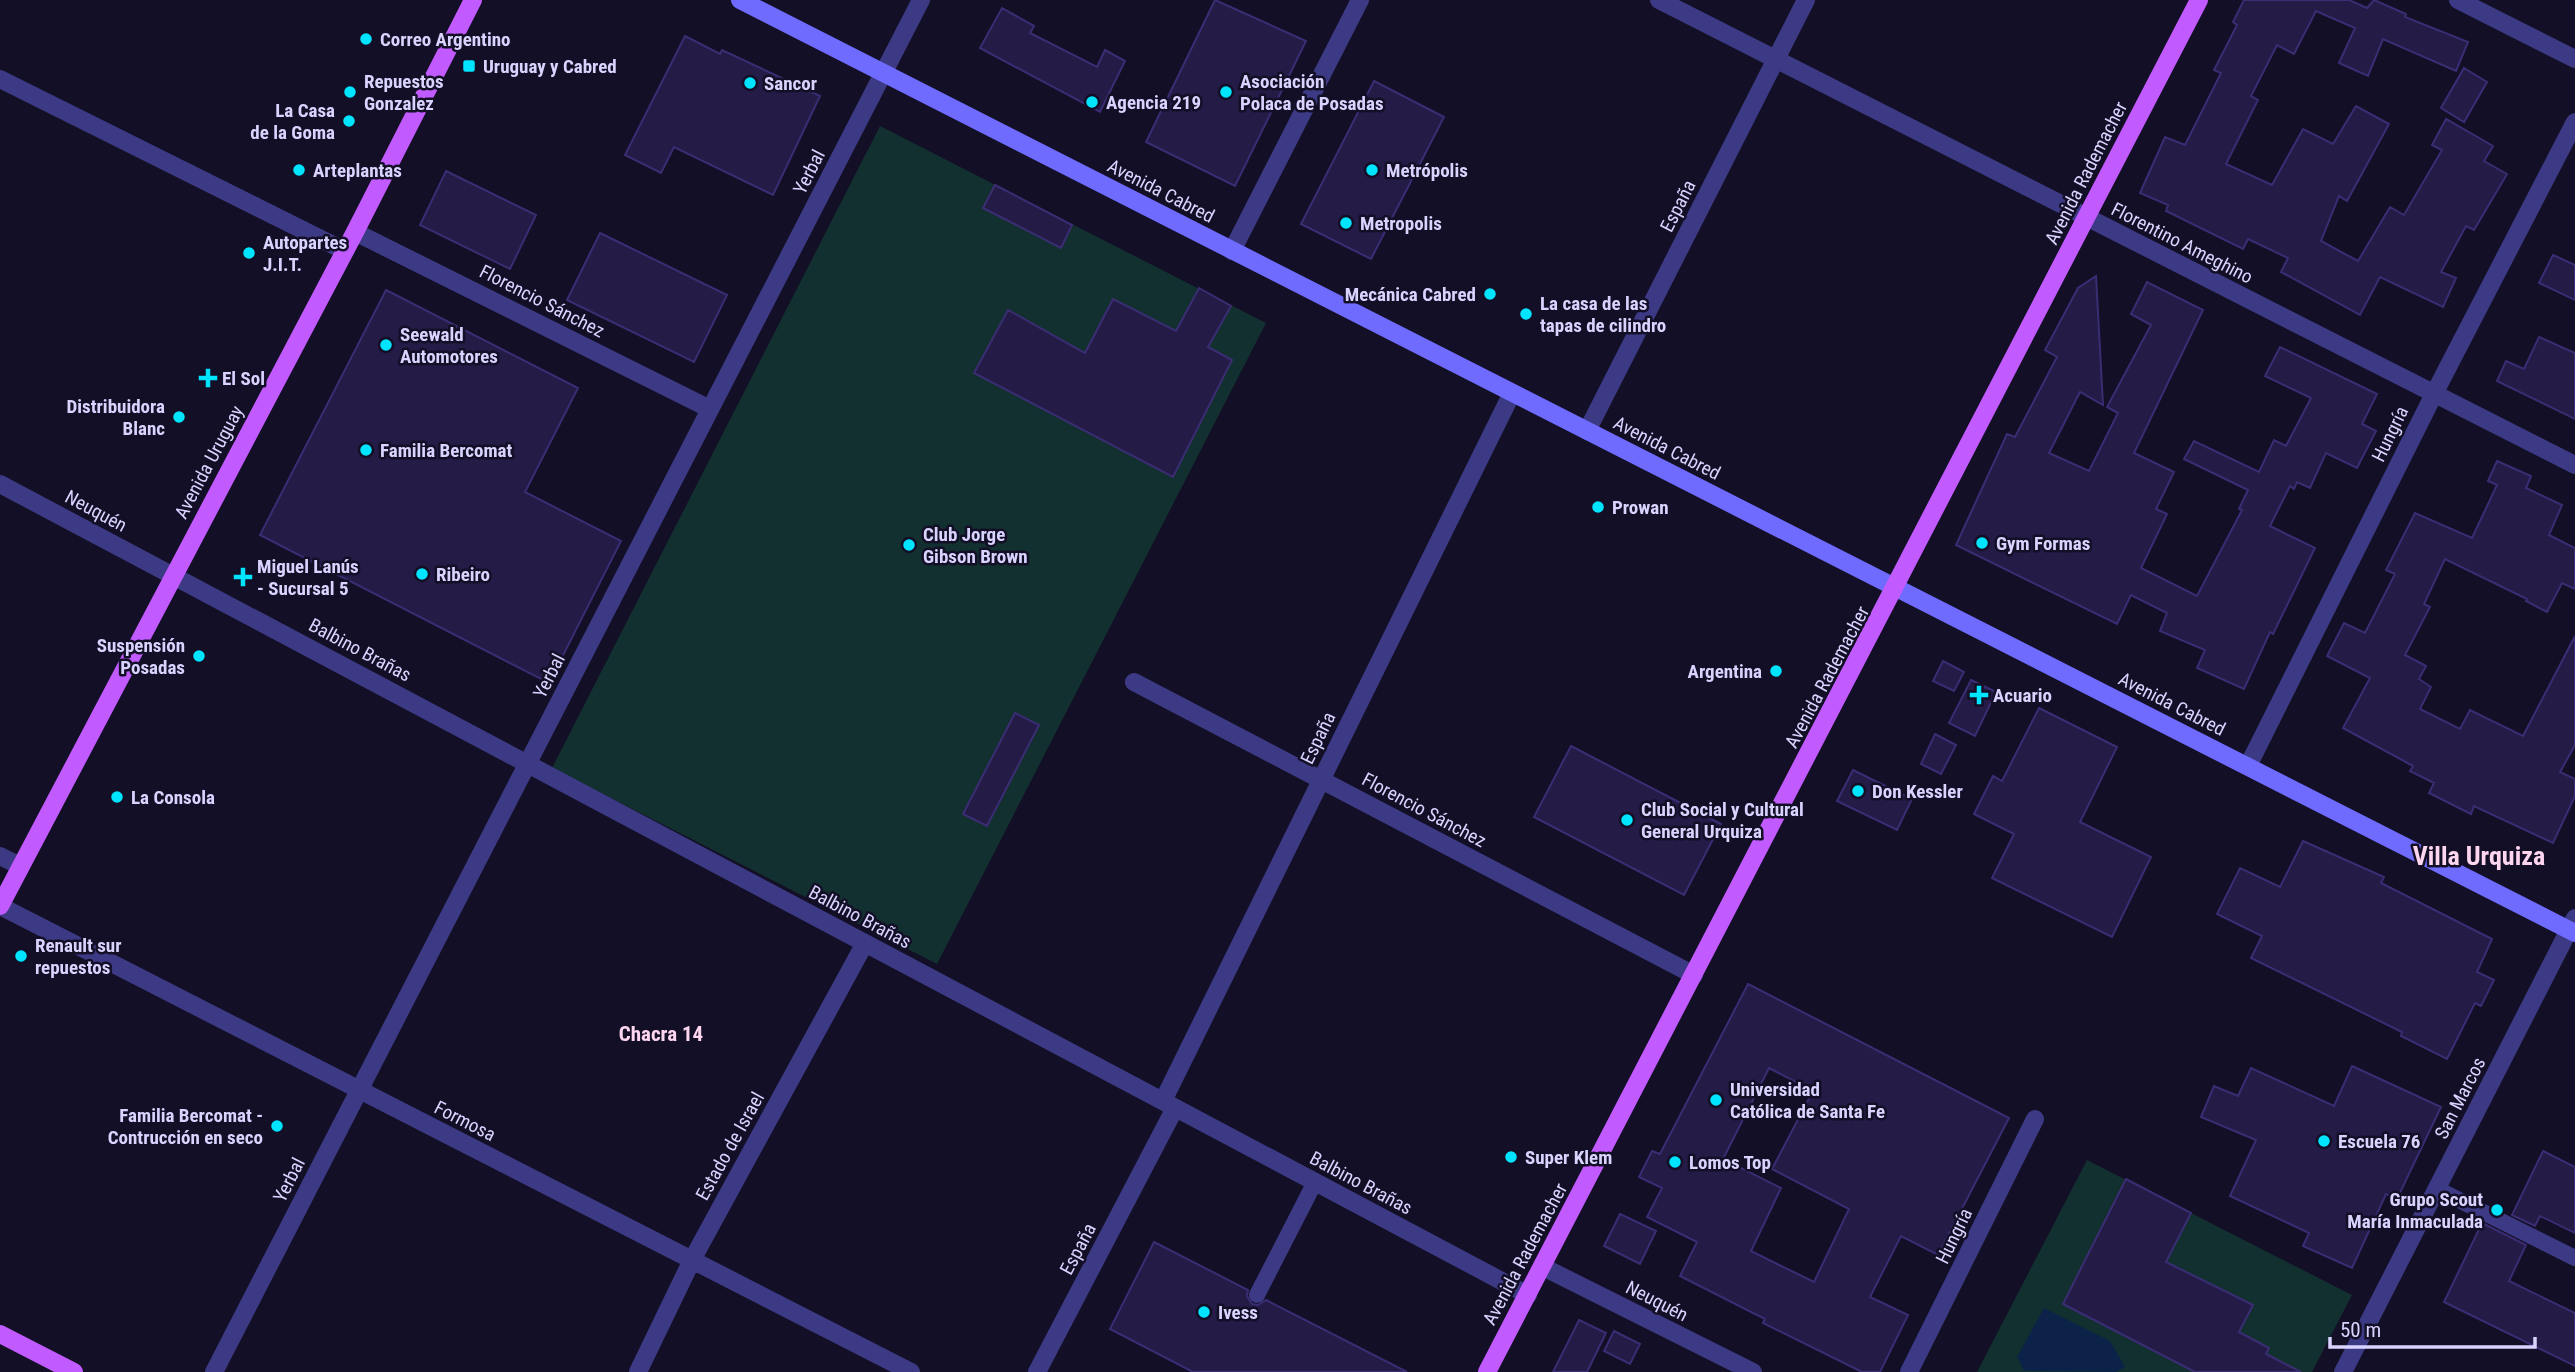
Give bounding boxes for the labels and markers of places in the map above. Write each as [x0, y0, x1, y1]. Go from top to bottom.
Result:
place label: Correo Argentino [380, 28, 511, 51]
marker: Correo Argentino [358, 31, 374, 47]
place label: Uruguay y Cabred [483, 55, 617, 78]
marker: Uruguay y Cabred [461, 58, 477, 74]
place label: Repuestos Gonzalez [364, 70, 444, 115]
place label: Asociación Polaca de Posadas [1240, 70, 1384, 115]
place label: Sancor [764, 72, 817, 95]
marker: Sancor [742, 75, 758, 91]
marker: Repuestos Gonzalez [342, 84, 358, 100]
marker: Asociación Polaca de Posadas [1218, 84, 1234, 100]
place label: Agencia 219 [1106, 91, 1201, 114]
marker: Agencia 219 [1084, 94, 1100, 110]
place label: La Casa de la Goma [250, 99, 335, 144]
marker: La Casa de la Goma [341, 113, 357, 129]
place label: Arteplantas [313, 159, 402, 182]
place label: Metrópolis [1386, 159, 1468, 182]
marker: Arteplantas [291, 162, 307, 178]
marker: Metrópolis [1364, 162, 1380, 178]
place label: Metropolis [1360, 212, 1442, 235]
marker: Metropolis [1338, 215, 1354, 231]
place label: Autopartes J.I.T. [263, 231, 347, 276]
marker: Autopartes J.I.T. [241, 245, 257, 261]
place label: Mecánica Cabred [1345, 283, 1476, 306]
marker: Mecánica Cabred [1482, 286, 1498, 302]
place label: La casa de las tapas de cilindro [1540, 292, 1666, 337]
marker: La casa de las tapas de cilindro [1518, 306, 1534, 322]
place label: Seewald Automotores [400, 323, 498, 368]
marker: Seewald Automotores [378, 337, 394, 353]
place label: El Sol [222, 367, 265, 390]
marker: El Sol [200, 370, 216, 386]
place label: Distribuidora Blanc [67, 395, 165, 440]
marker: Distribuidora Blanc [171, 409, 187, 425]
place label: Familia Bercomat [380, 439, 513, 462]
marker: Familia Bercomat [358, 442, 374, 458]
place label: Prowan [1612, 496, 1669, 519]
marker: Prowan [1590, 499, 1606, 515]
place label: Club Jorge Gibson Brown [923, 523, 1028, 568]
place label: Gym Formas [1996, 532, 2090, 555]
marker: Gym Formas [1974, 535, 1990, 551]
marker: Club Jorge Gibson Brown [901, 537, 917, 553]
place label: Miguel Lanús - Sucursal 5 [257, 555, 359, 600]
place label: Ribeiro [436, 563, 490, 586]
marker: Ribeiro [414, 566, 430, 582]
marker: Miguel Lanús - Sucursal 5 [235, 569, 251, 585]
place label: Suspensión Posadas [97, 634, 185, 679]
marker: Suspensión Posadas [191, 648, 207, 664]
place label: Argentina [1688, 660, 1762, 683]
marker: Argentina [1768, 663, 1784, 679]
place label: Acuario [1993, 684, 2052, 707]
marker: Acuario [1971, 687, 1987, 703]
place label: Don Kessler [1872, 780, 1963, 803]
marker: Don Kessler [1850, 783, 1866, 799]
place label: La Consola [131, 786, 215, 809]
marker: La Consola [109, 789, 125, 805]
place label: Club Social y Cultural General Urquiza [1641, 798, 1804, 843]
marker: Club Social y Cultural General Urquiza [1619, 812, 1635, 828]
place label: Renault sur repuestos [35, 934, 122, 979]
marker: Renault sur repuestos [13, 948, 29, 964]
place label: Universidad Católica de Santa Fe [1730, 1078, 1885, 1123]
marker: Universidad Católica de Santa Fe [1708, 1092, 1724, 1108]
place label: Familia Bercomat - Contrucción en seco [108, 1104, 263, 1149]
marker: Familia Bercomat - Contrucción en seco [269, 1118, 285, 1134]
place label: Escuela 76 [2338, 1130, 2420, 1153]
marker: Escuela 76 [2316, 1133, 2332, 1149]
place label: Super Klem [1525, 1146, 1612, 1169]
marker: Super Klem [1503, 1149, 1519, 1165]
place label: Lomos Top [1689, 1151, 1771, 1174]
marker: Lomos Top [1667, 1154, 1683, 1170]
place label: Grupo Scout María Inmaculada [2347, 1188, 2483, 1233]
marker: Grupo Scout María Inmaculada [2489, 1202, 2505, 1218]
place label: Ivess [1218, 1301, 1258, 1324]
marker: Ivess [1196, 1304, 1212, 1320]

